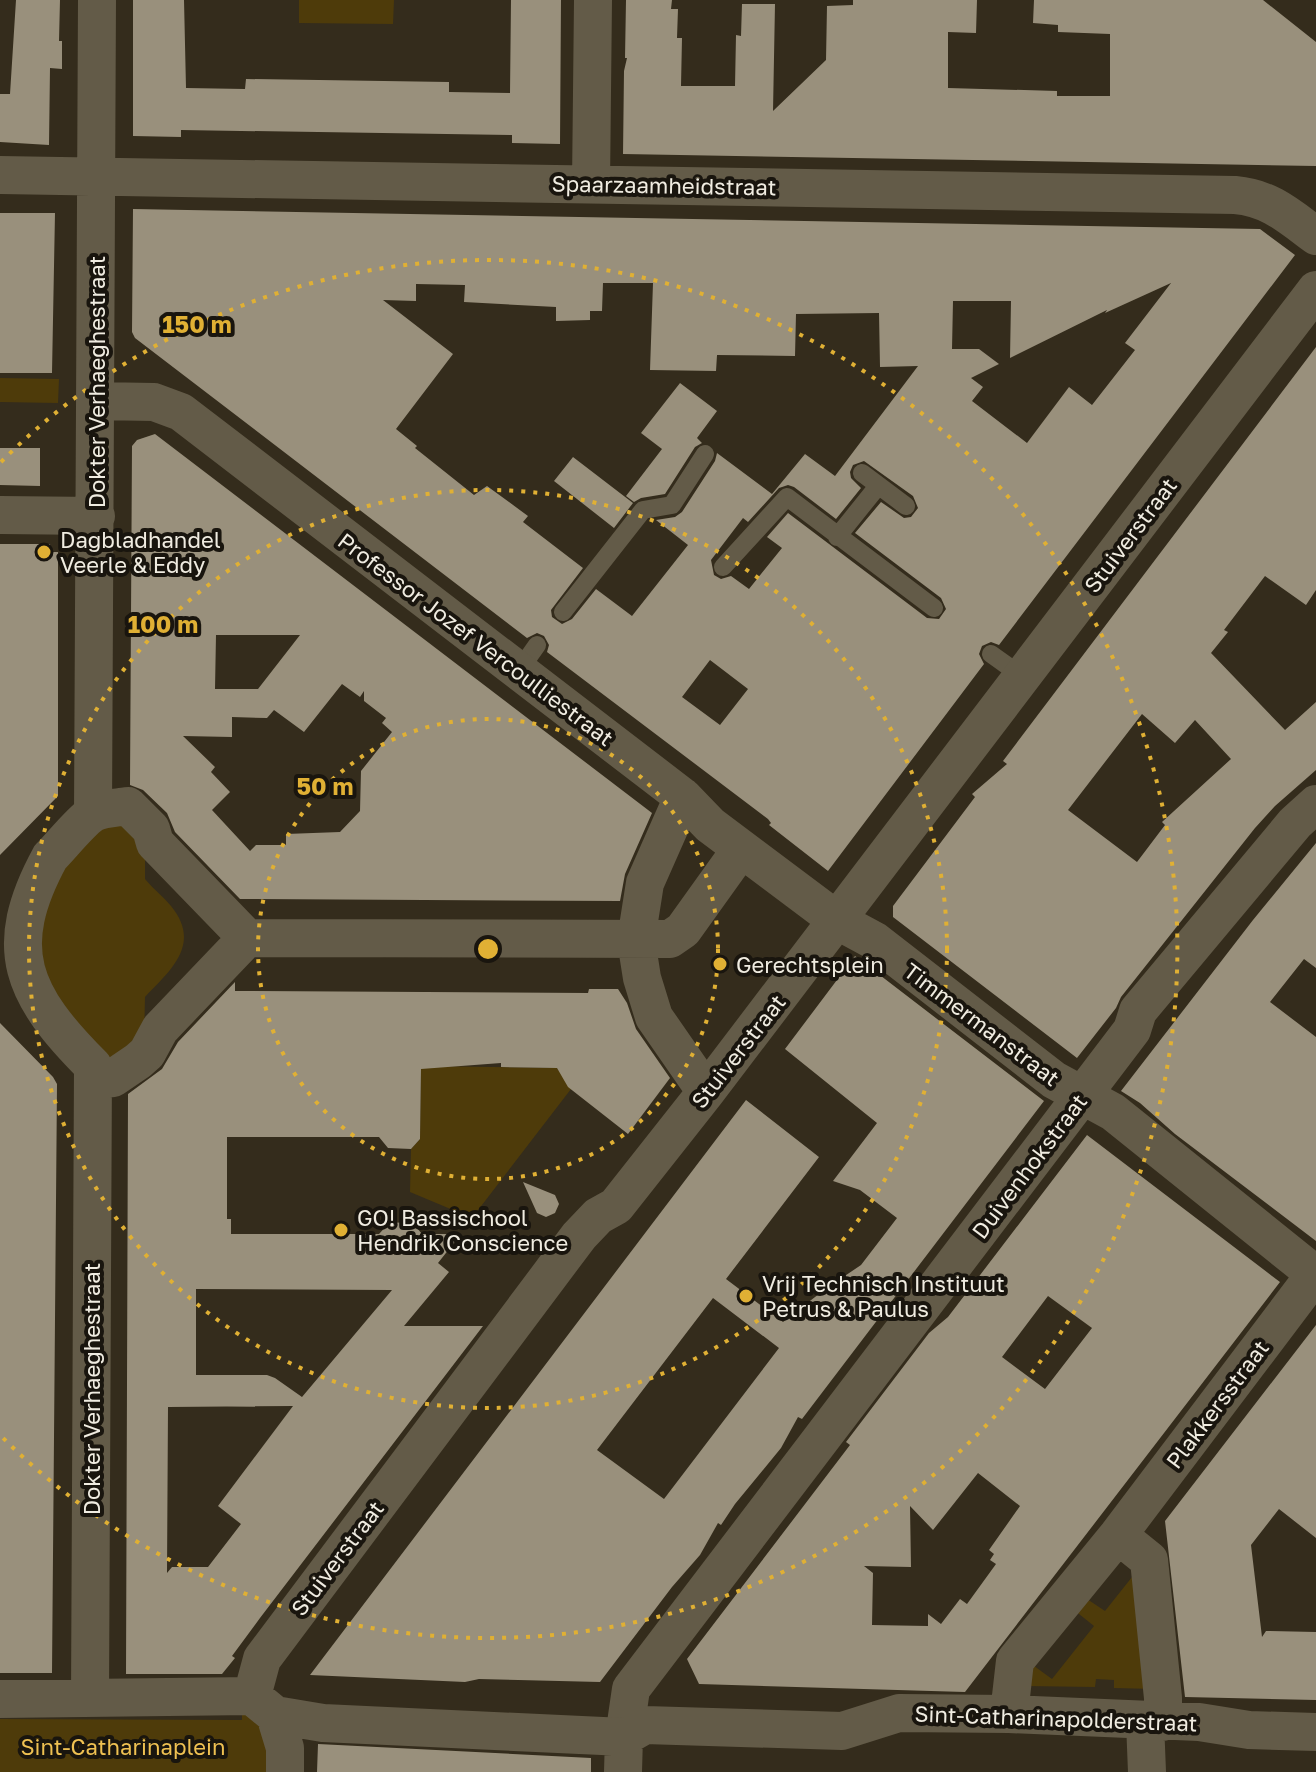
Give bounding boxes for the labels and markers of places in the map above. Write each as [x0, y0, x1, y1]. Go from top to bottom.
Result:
place label: Dagbladhandel Veerle & Eddy [60, 526, 221, 578]
marker: Dagbladhandel Veerle & Eddy [35, 543, 53, 561]
centre of rings [474, 935, 502, 963]
place label: Gerechtsplein [736, 951, 884, 978]
marker: Gerechtsplein [711, 955, 729, 973]
place label: GO! Bassischool Hendrik Conscience [357, 1204, 568, 1256]
marker: GO! Bassischool Hendrik Conscience [332, 1221, 350, 1239]
place label: Vrij Technisch Instituut Petrus & Paulus [762, 1270, 1005, 1322]
marker: Vrij Technisch Instituut Petrus & Paulus [737, 1287, 755, 1305]

